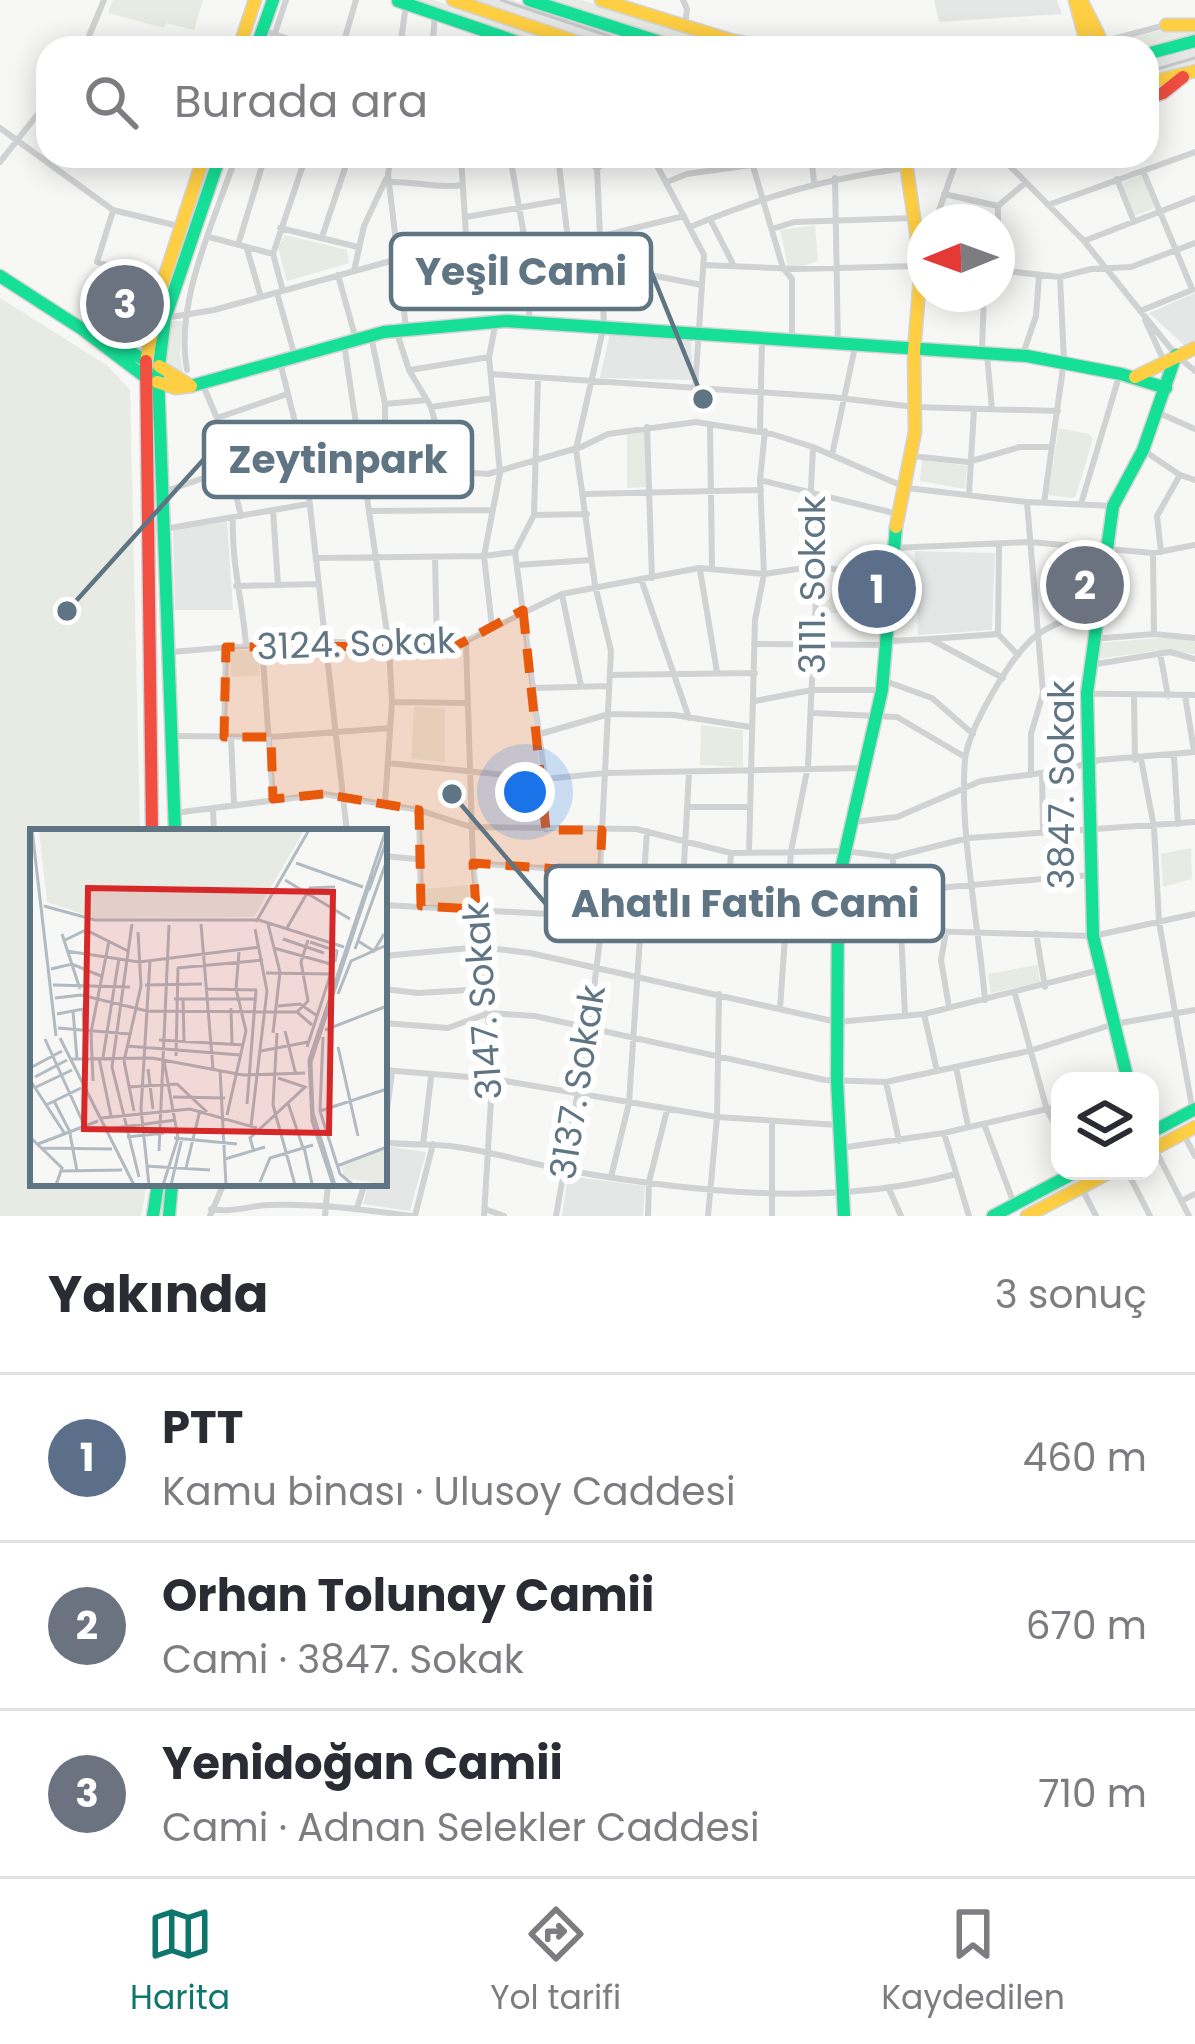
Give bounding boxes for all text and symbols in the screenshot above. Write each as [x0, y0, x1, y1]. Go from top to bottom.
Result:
search box [36, 36, 1159, 168]
icon: search [78, 69, 144, 135]
text: Burada ara [174, 70, 428, 133]
north arrow [907, 204, 1015, 312]
callout: Yeşil Cami [391, 234, 651, 309]
text: Yeşil Cami [415, 244, 627, 299]
pin: 3 [86, 259, 164, 349]
callout: Zeytinpark [204, 422, 472, 497]
text: Zeytinpark [228, 432, 448, 487]
street label: 3111. Sokak [787, 495, 838, 674]
pin: 2 [1046, 540, 1124, 630]
pin: 1 [838, 544, 916, 634]
street label: 3124. Sokak [256, 615, 457, 672]
street label: 3847. Sokak [1036, 680, 1087, 889]
your location [495, 762, 555, 822]
inset map [30, 829, 387, 1186]
callout: Ahatlı Fatih Cami [546, 866, 943, 941]
text: Ahatlı Fatih Cami [571, 876, 919, 931]
street label: 3147. Sokak [450, 900, 515, 1101]
street label: 3137. Sokak [537, 981, 618, 1183]
map controls [1051, 1072, 1159, 1180]
button: layers [1051, 1072, 1159, 1180]
text: Yakında [48, 1258, 268, 1330]
text: 3 sonuç [995, 1267, 1147, 1322]
text: PTT [162, 1396, 243, 1459]
text: 1 [80, 1430, 94, 1485]
text: 460 m [1023, 1430, 1147, 1485]
text: Kamu binası · Ulusoy Caddesi [162, 1464, 736, 1519]
text: Orhan Tolunay Camii [162, 1564, 654, 1627]
text: 2 [76, 1598, 98, 1653]
text: 670 m [1026, 1598, 1147, 1653]
text: Cami · 3847. Sokak [162, 1632, 524, 1687]
text: Yenidoğan Camii [162, 1732, 563, 1795]
text: 3 [75, 1766, 99, 1821]
text: 710 m [1038, 1766, 1147, 1821]
text: Cami · Adnan Selekler Caddesi [162, 1800, 760, 1855]
tab: Harita [130, 1901, 230, 2023]
tab: Yol tarifi [490, 1901, 621, 2023]
tab: Kaydedilen [881, 1901, 1065, 2023]

